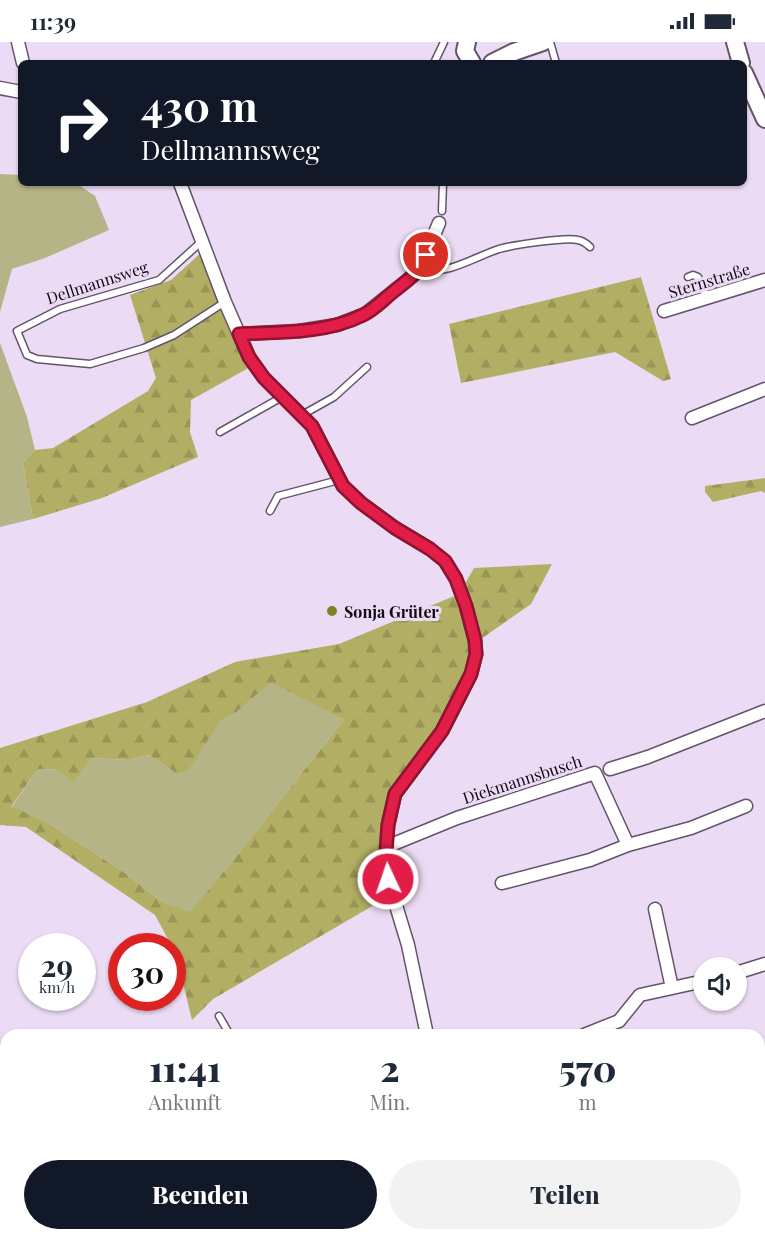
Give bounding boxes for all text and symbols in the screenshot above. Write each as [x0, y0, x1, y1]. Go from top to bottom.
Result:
text: 11:39 [30, 6, 76, 36]
text: 430 m [141, 77, 258, 133]
icon: right [42, 84, 120, 162]
text: Dellmannsweg [141, 131, 320, 167]
pin [400, 229, 451, 280]
icon: arrive [409, 238, 442, 271]
street label: Dellmannsweg [43, 255, 151, 308]
street label: Sternstraße [666, 258, 752, 302]
place label: Sonja Grüter [344, 601, 439, 622]
marker: Sonja Grüter [325, 604, 339, 618]
street label: Diekmannsbusch [460, 750, 585, 808]
position arrow [356, 847, 420, 911]
speed limit sign: 30 [108, 933, 186, 1011]
text: 29 [41, 945, 73, 985]
map controls [693, 957, 747, 1011]
button: sound [693, 957, 747, 1011]
text: km/h [39, 977, 75, 997]
text: 11:41 [149, 1043, 221, 1091]
text: 2 [380, 1043, 400, 1091]
text: 570 [559, 1043, 616, 1091]
text: Ankunft [149, 1088, 221, 1115]
text: Min. [370, 1088, 410, 1115]
text: m [579, 1088, 596, 1115]
button: Beenden [24, 1160, 377, 1229]
button: Teilen [389, 1160, 741, 1229]

